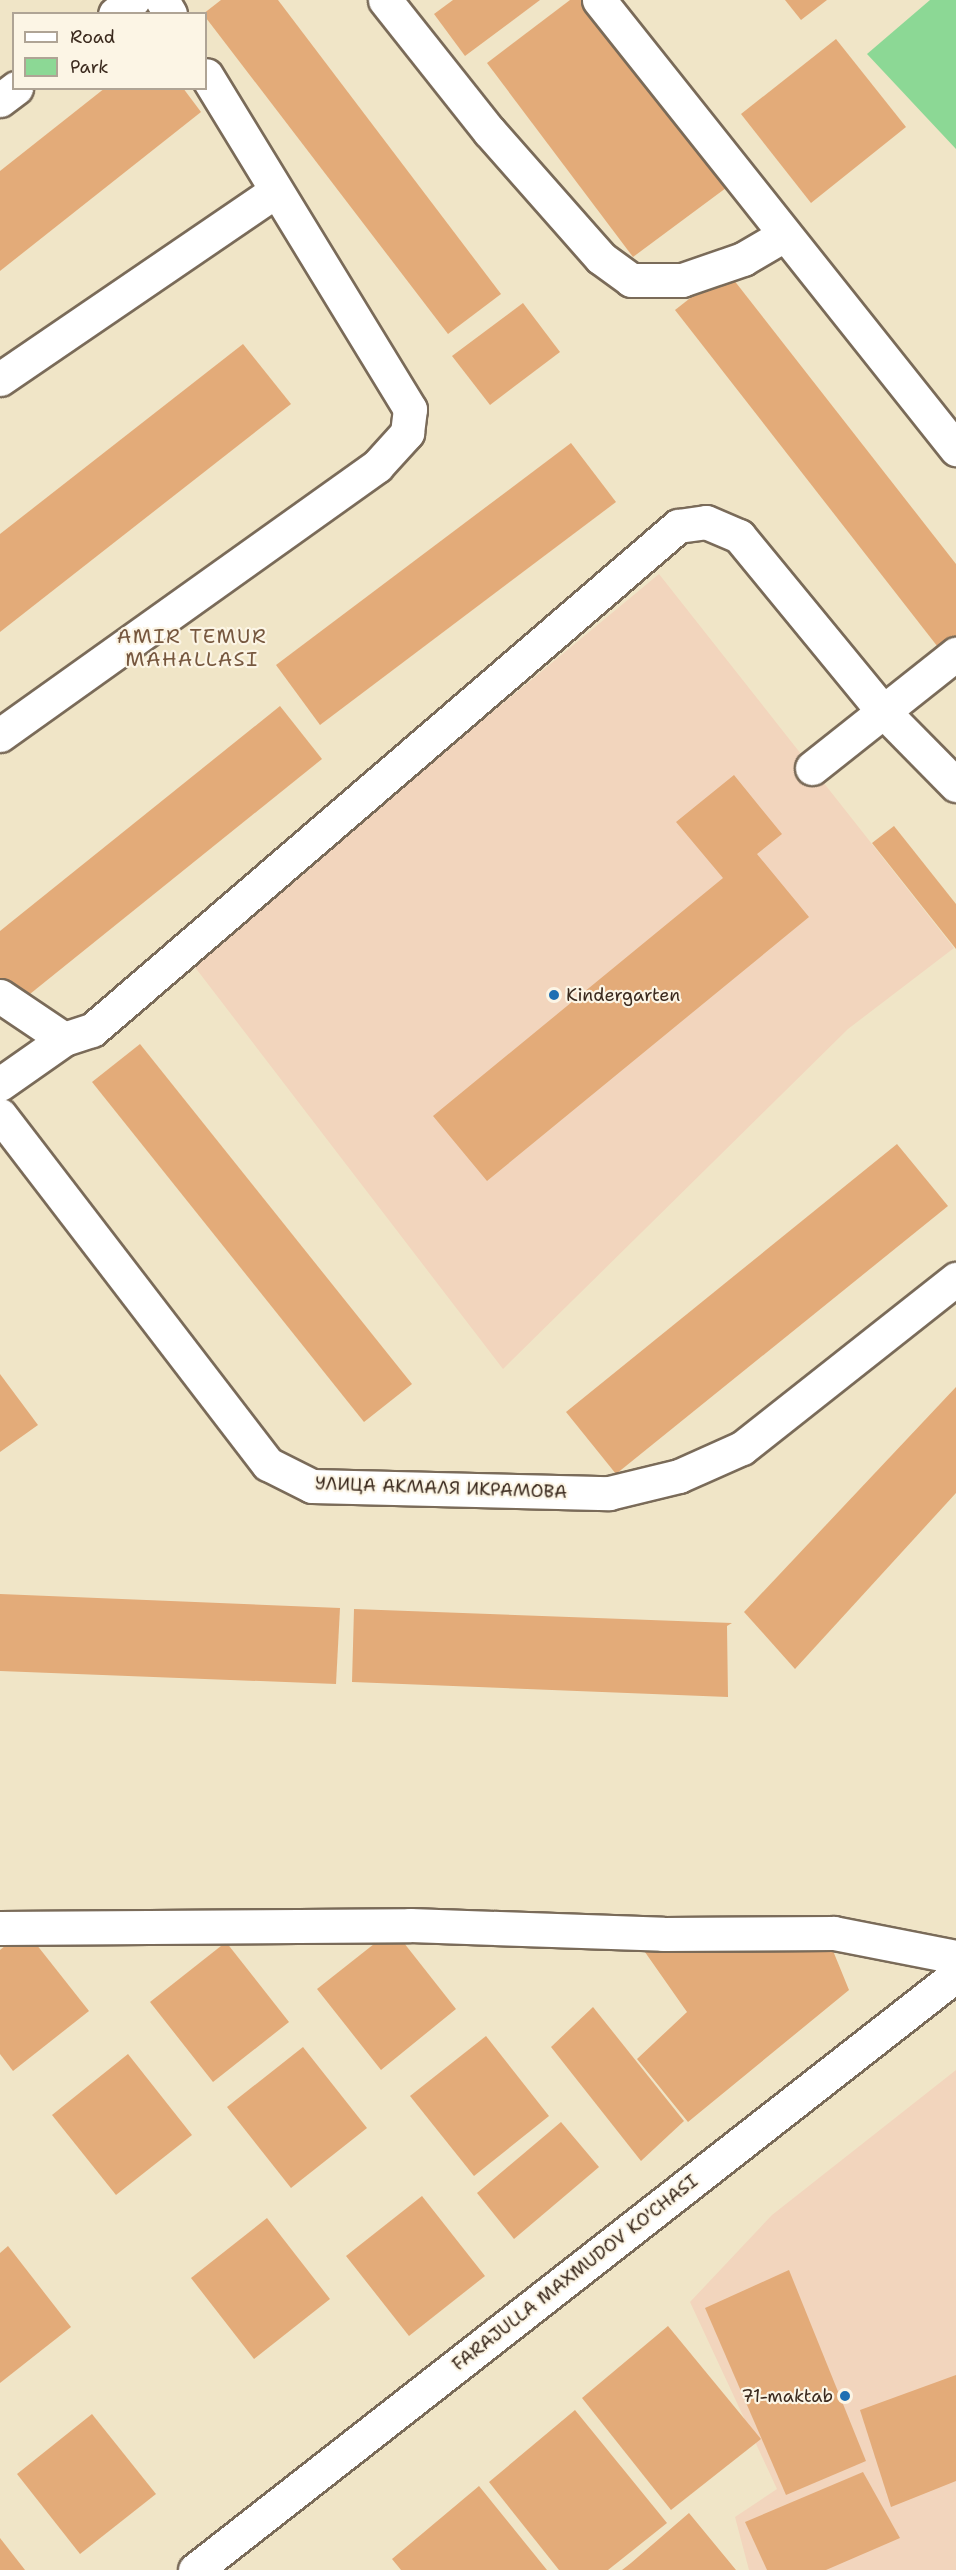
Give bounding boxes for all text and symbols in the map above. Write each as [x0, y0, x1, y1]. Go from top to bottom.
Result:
legend [12, 12, 207, 90]
text: Road [70, 25, 115, 49]
text: Park [70, 55, 109, 79]
district label: AMIR TEMUR MAHALLASI [117, 624, 267, 671]
place label: Kindergarten [566, 984, 680, 1006]
marker: Kindergarten [547, 988, 561, 1002]
street label: УЛИЦА АКМАЛЯ ИКРАМОВА [315, 1473, 567, 1503]
street label: FARAJULLA MAXMUDOV KO'CHASI [448, 2170, 702, 2376]
place label: 71-maktab [741, 2385, 833, 2407]
marker: 71-maktab [838, 2389, 852, 2403]

